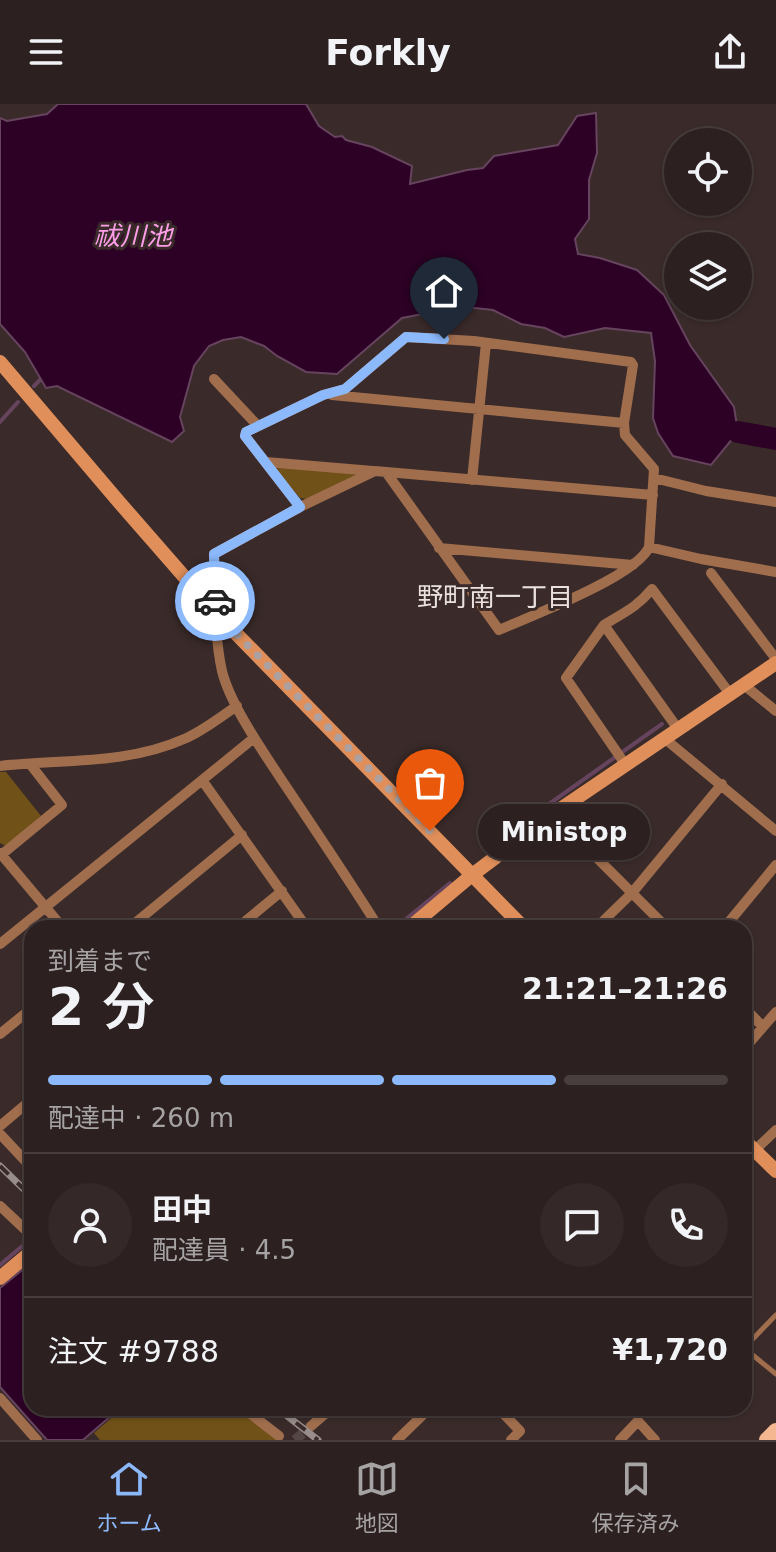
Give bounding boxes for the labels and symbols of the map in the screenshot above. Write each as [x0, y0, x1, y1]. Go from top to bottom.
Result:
water label: 祓川池 [94, 221, 175, 251]
pin [410, 257, 478, 339]
courier [175, 561, 255, 641]
district label: 野町南一丁目 [417, 582, 573, 612]
pin [396, 749, 464, 831]
callout: Ministop [478, 803, 650, 859]

